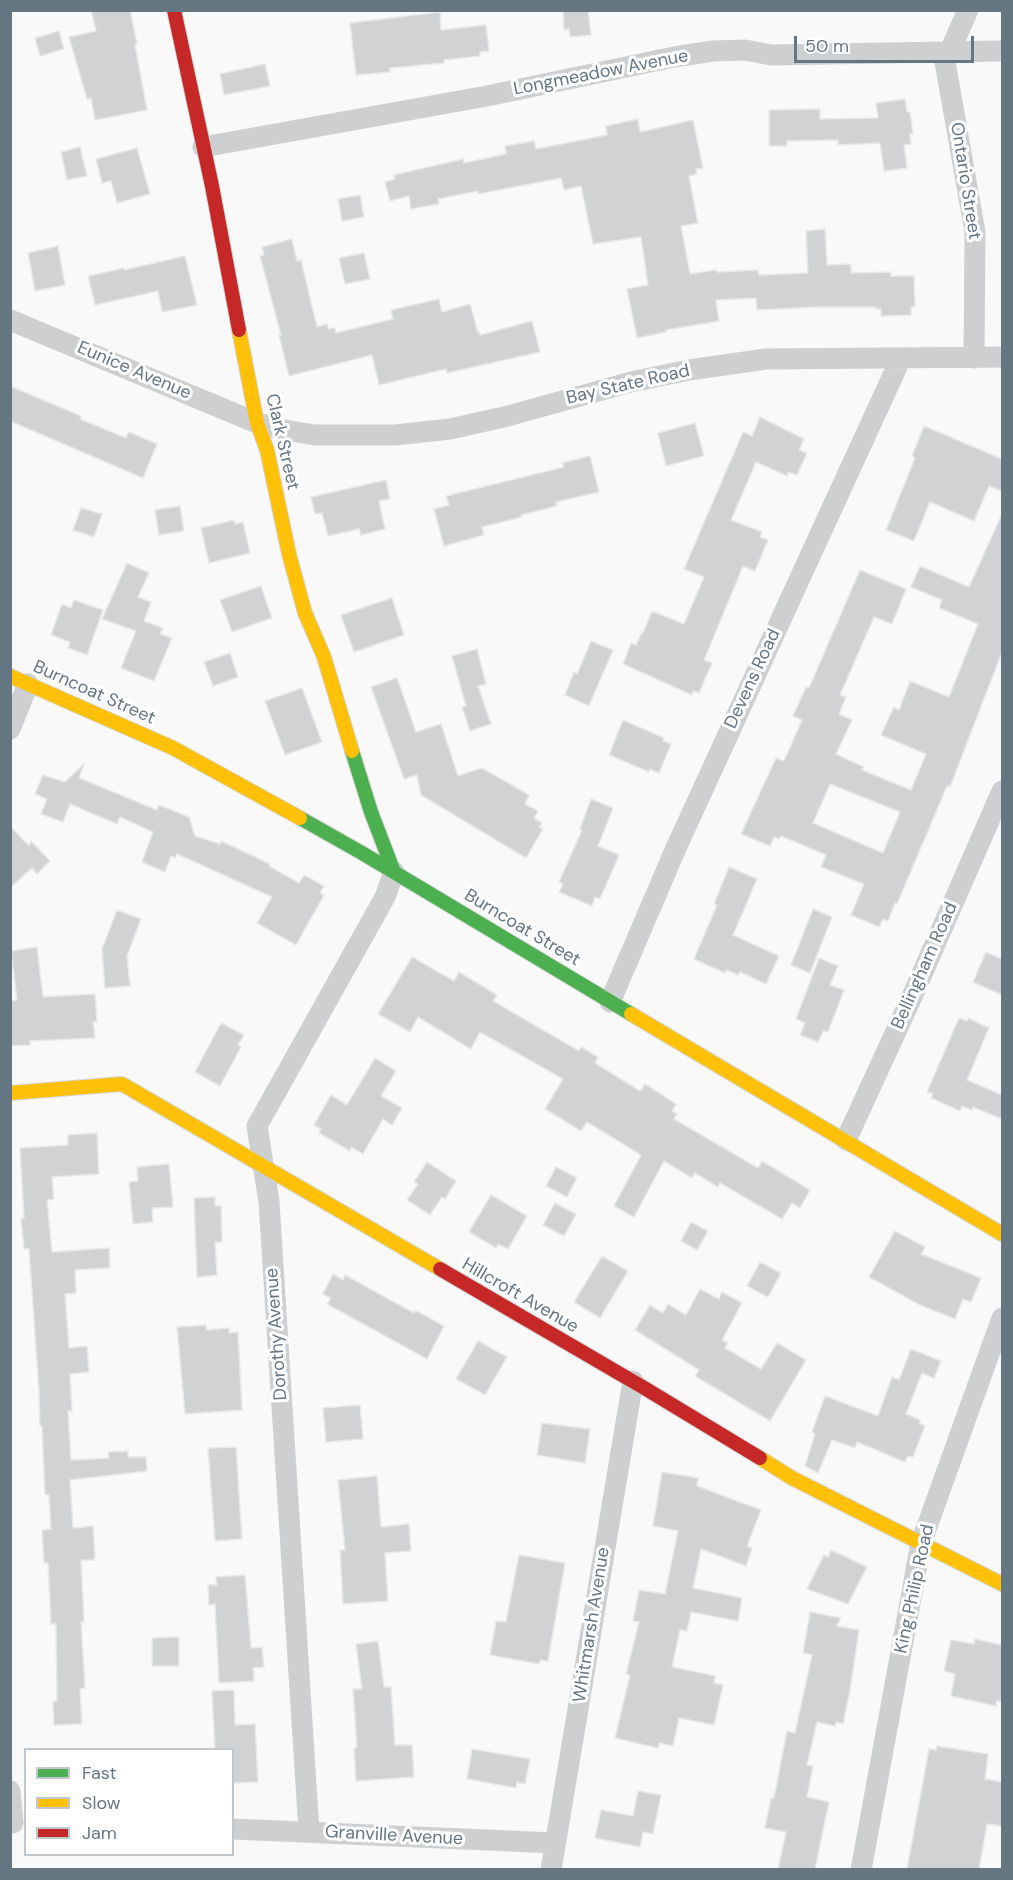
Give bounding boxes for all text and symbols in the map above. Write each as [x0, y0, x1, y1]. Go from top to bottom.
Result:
scale bar [797, 24, 977, 62]
text: 50 m [805, 34, 849, 58]
street label: Longmeadow Avenue [512, 45, 690, 101]
street label: Ontario Street [945, 121, 985, 241]
street label: Eunice Avenue [74, 337, 194, 405]
street label: Bay State Road [564, 360, 692, 410]
street label: Clark Street [260, 392, 304, 492]
street label: Devens Road [720, 626, 786, 732]
street label: Burncoat Street [30, 656, 158, 730]
street label: Burncoat Street [460, 885, 584, 971]
street label: Bellingham Road [887, 899, 963, 1033]
street label: Hillcroft Avenue [458, 1254, 582, 1338]
street label: Dorothy Avenue [262, 1267, 292, 1401]
street label: King Philip Road [891, 1522, 939, 1656]
street label: Whitmarsh Avenue [569, 1546, 615, 1704]
legend [24, 1748, 234, 1856]
text: Fast [82, 1761, 117, 1785]
text: Slow [82, 1791, 121, 1815]
text: Jam [82, 1821, 117, 1845]
street label: Granville Avenue [324, 1822, 464, 1850]

